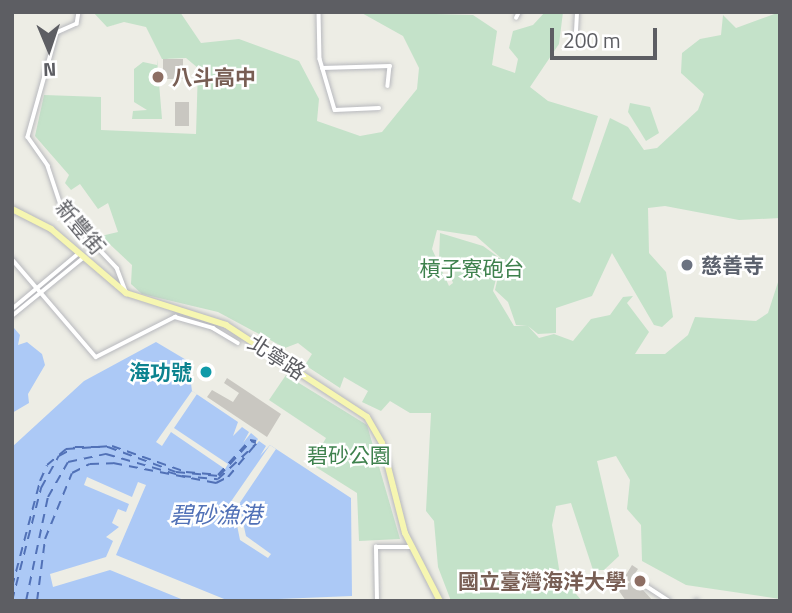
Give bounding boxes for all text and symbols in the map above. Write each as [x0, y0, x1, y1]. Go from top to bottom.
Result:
north arrow [14, 14, 84, 84]
scale bar [554, 14, 661, 58]
text: 200 m [563, 24, 620, 56]
text: N [43, 56, 57, 85]
place label: 八斗高中 [172, 64, 256, 90]
marker: 八斗高中 [150, 69, 166, 85]
street label: 新豐街 [51, 195, 111, 259]
place label: 慈善寺 [701, 252, 764, 278]
park label: 槓子寮砲台 [420, 255, 524, 281]
marker: 慈善寺 [679, 257, 695, 273]
street label: 北寧路 [244, 329, 310, 385]
place label: 海功號 [129, 359, 192, 385]
marker: 海功號 [198, 364, 214, 380]
park label: 碧砂公園 [307, 442, 391, 468]
water label: 碧砂漁港 [170, 501, 262, 529]
place label: 國立臺灣海洋大學 [458, 568, 626, 594]
marker: 國立臺灣海洋大學 [632, 573, 648, 589]

